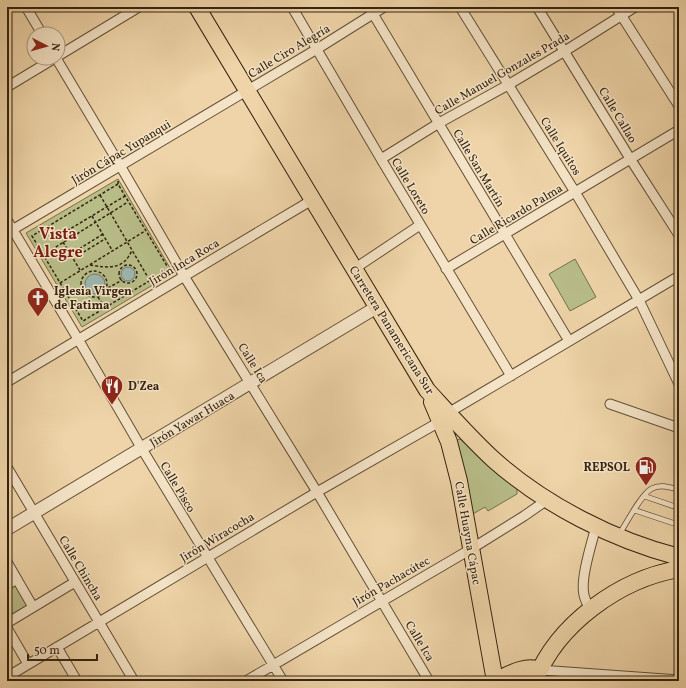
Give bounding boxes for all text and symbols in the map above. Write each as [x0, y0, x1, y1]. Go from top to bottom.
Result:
street label: Calle Ciro Alegría [246, 21, 333, 83]
north arrow [26, 26, 66, 66]
street label: Calle Manuel Gonzales Prada [432, 29, 573, 119]
text: N [47, 42, 62, 52]
street label: Calle Callao [594, 85, 640, 146]
street label: Calle Iquitos [536, 114, 584, 179]
street label: Jirón Cápac Yupanqui [69, 117, 175, 189]
street label: Calle San Martín [449, 127, 508, 211]
street label: Calle Loreto [387, 155, 433, 218]
street label: Calle Ricardo Palma [467, 181, 566, 249]
district label: Vista Alegre [33, 224, 83, 264]
street label: Jirón Inca Roca [146, 236, 223, 290]
street label: Carretera Panamericana Sur [345, 263, 437, 398]
place label: Iglesia Virgen de Fatima [54, 284, 132, 314]
church icon: Iglesia Virgen de Fatima [25, 285, 51, 318]
street label: Calle Ica [234, 340, 271, 387]
restaurant icon: D'Zea [99, 373, 125, 406]
place label: D'Zea [128, 379, 160, 395]
street label: Jirón Yawar Huaca [147, 388, 238, 452]
fuel station icon: REPSOL [633, 454, 659, 487]
street label: Calle Pisco [156, 459, 199, 516]
place label: REPSOL [584, 460, 631, 476]
street label: Calle Huayna Cápac [450, 480, 484, 586]
street label: Jirón Wiracocha [177, 509, 258, 566]
street label: Calle Chincha [54, 533, 106, 604]
street label: Jirón Pachacútec [350, 553, 433, 611]
street label: Calle Ica [401, 618, 438, 665]
scale bar [28, 636, 97, 662]
text: 50 m [34, 643, 60, 659]

